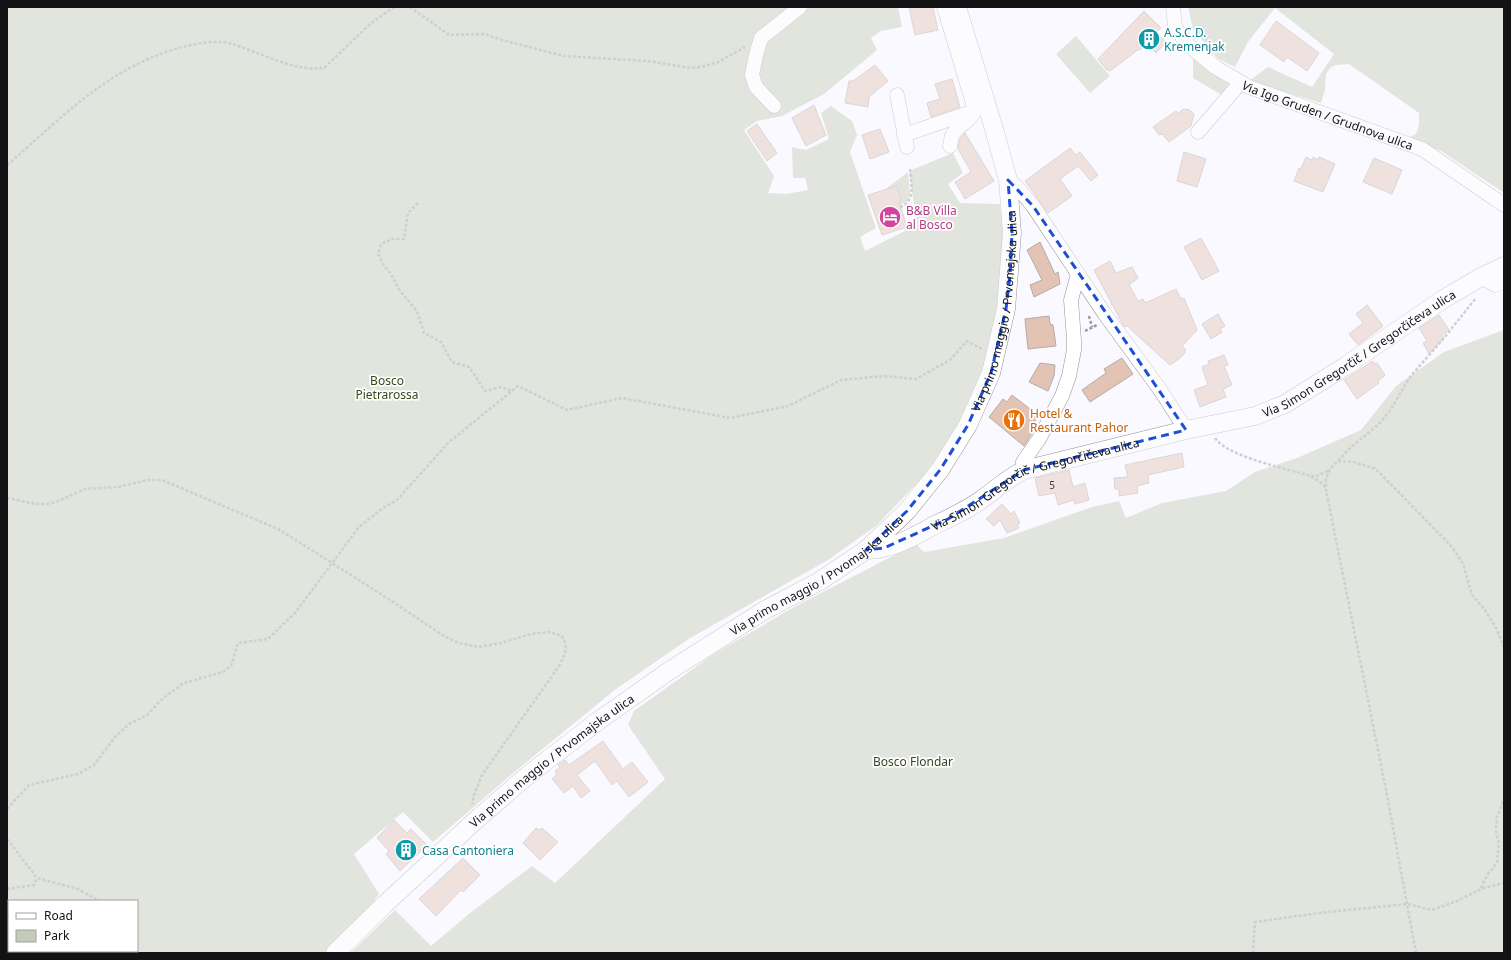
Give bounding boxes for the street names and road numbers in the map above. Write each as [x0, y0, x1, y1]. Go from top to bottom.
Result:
street label: Via Igo Gruden / Grudnova ulica [1239, 76, 1416, 154]
street label: Via primo maggio / Prvomajska ulica [967, 210, 1021, 414]
street label: Via Simon Gregorčič / Gregorčičeva ulica [1259, 285, 1459, 421]
street label: Via Simon Gregorčič / Gregorčičeva ulica [928, 433, 1141, 534]
street label: Via primo maggio / Prvomajska ulica [726, 511, 906, 639]
street label: Via primo maggio / Prvomajska ulica [465, 690, 637, 831]

